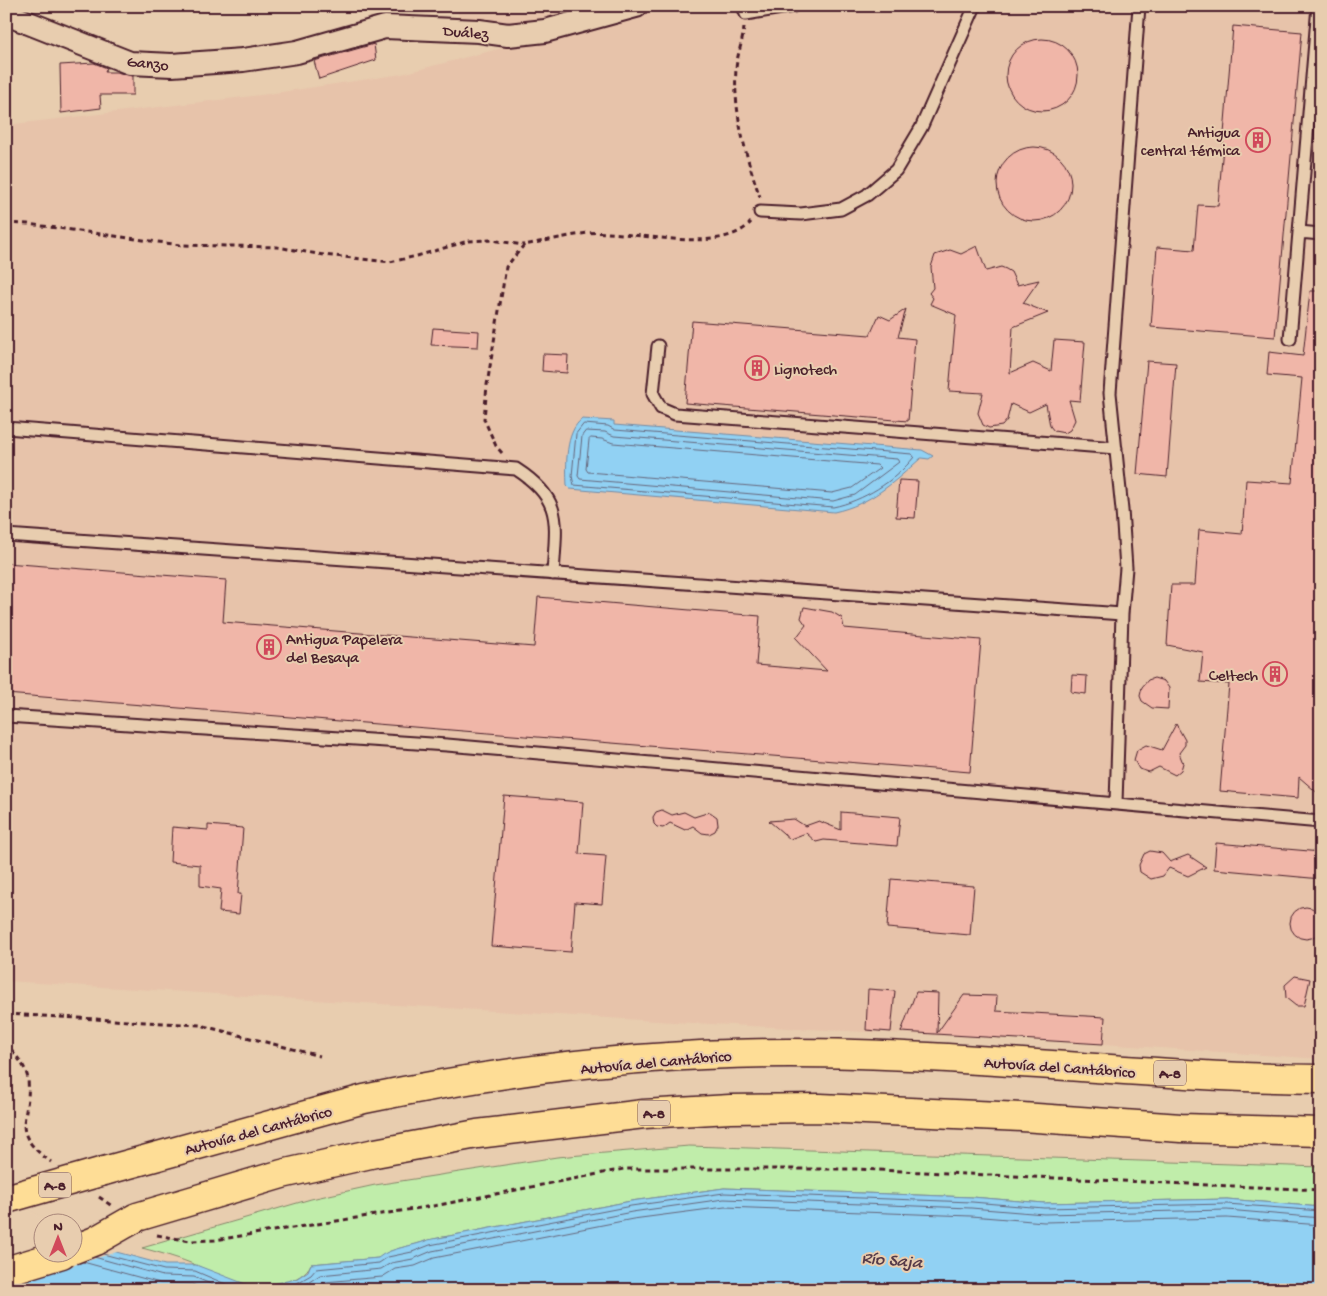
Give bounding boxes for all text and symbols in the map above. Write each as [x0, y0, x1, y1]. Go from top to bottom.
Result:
street label: Duález [441, 23, 490, 46]
street label: Ganzo [126, 54, 169, 77]
place label: Antigua central térmica [1141, 125, 1241, 162]
building icon: Antigua central térmica [1245, 127, 1271, 153]
building icon: Lignotech [744, 355, 770, 381]
place label: Lignotech [774, 362, 838, 381]
place label: Antigua Papelera del Besaya [286, 632, 404, 669]
building icon: Antigua Papelera del Besaya [256, 634, 282, 660]
building icon: Celtech [1262, 661, 1288, 687]
place label: Celtech [1209, 668, 1258, 687]
street label: Autovía del Cantábrico [580, 1048, 733, 1081]
street label: Autovía del Cantábrico [983, 1055, 1136, 1084]
road number: A-8 [1154, 1060, 1186, 1086]
road number: A-8 [638, 1100, 670, 1126]
street label: Autovía del Cantábrico [183, 1104, 335, 1161]
road number: A-8 [39, 1172, 71, 1198]
north arrow [32, 1214, 82, 1264]
text: N [53, 1219, 63, 1236]
water label: Río Saja [861, 1248, 924, 1275]

